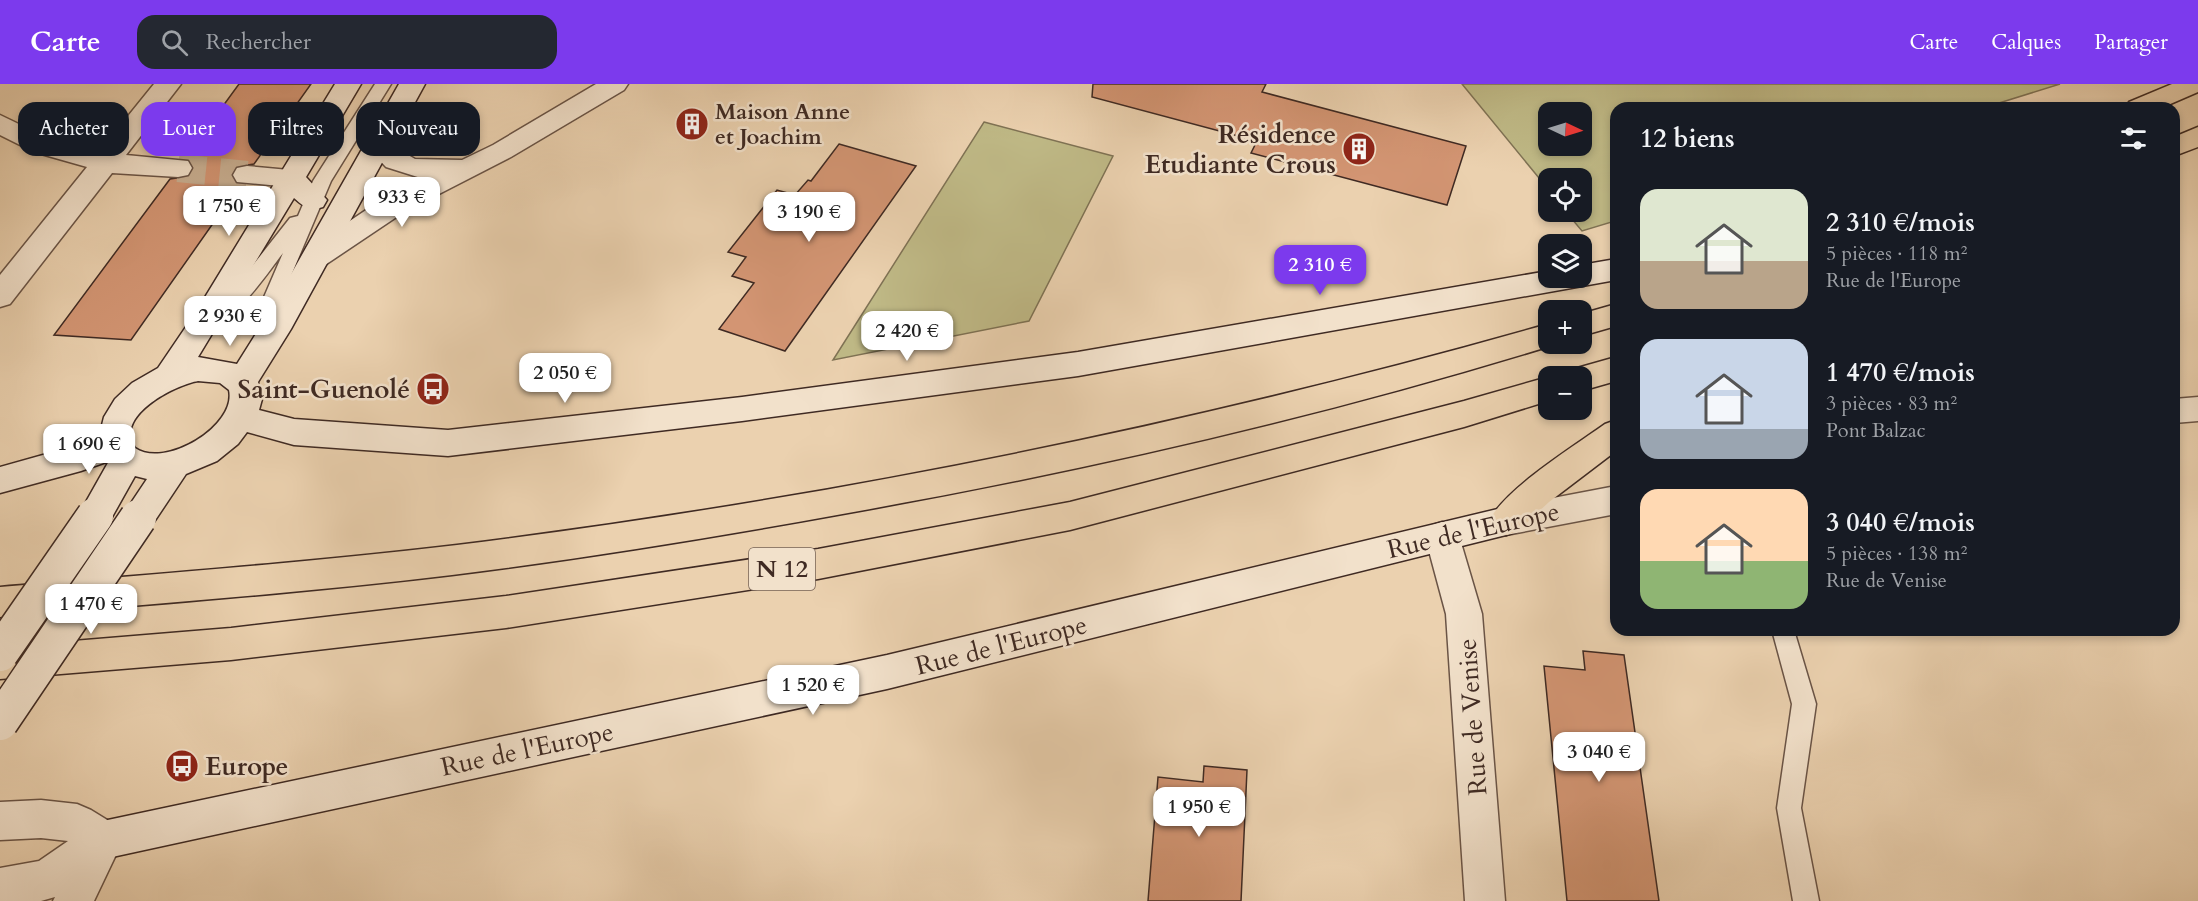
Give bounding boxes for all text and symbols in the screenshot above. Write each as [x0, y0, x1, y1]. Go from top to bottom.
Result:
search box [137, 15, 557, 69]
text: Carte [30, 23, 101, 61]
icon: search [158, 26, 191, 59]
text: Rechercher [206, 27, 311, 57]
text: Carte [1909, 28, 1958, 57]
text: Calques [1991, 28, 2061, 57]
text: Partager [2094, 28, 2168, 57]
place label: Maison Anne et Joachim [715, 97, 850, 152]
chip: Acheter [18, 102, 129, 156]
chip: Louer [141, 102, 236, 156]
chip: Filtres [248, 102, 344, 156]
chip: Nouveau [356, 102, 480, 156]
north arrow [1538, 102, 1592, 156]
map controls [1538, 102, 1592, 420]
building icon: Maison Anne et Joachim [674, 106, 710, 142]
place label: Résidence Etudiante Crous [1144, 117, 1336, 182]
text: 12 biens [1640, 121, 1735, 156]
icon: filters [2117, 122, 2150, 155]
building icon: Résidence Etudiante Crous [1341, 131, 1377, 167]
button: locate [1538, 168, 1592, 222]
pin: 933 € [360, 177, 444, 228]
text: 933 € [378, 183, 426, 210]
pin: 1 750 € [174, 186, 284, 237]
text: 1 750 € [197, 192, 261, 219]
pin: 3 190 € [754, 192, 864, 243]
text: 3 190 € [777, 198, 841, 225]
text: 2 310 €/mois [1826, 205, 1975, 240]
icon: home [1688, 213, 1760, 285]
button: layers [1538, 234, 1592, 288]
text: 5 pièces · 118 m² [1826, 240, 1967, 267]
pin: 2 310 € [1265, 245, 1375, 296]
text: 2 310 € [1288, 251, 1352, 278]
text: Rue de l'Europe [1826, 267, 1961, 294]
pin: 2 930 € [175, 296, 285, 347]
button: + [1538, 300, 1592, 354]
text: 2 930 € [198, 302, 262, 329]
pin: 2 420 € [852, 311, 962, 362]
text: 2 420 € [875, 317, 939, 344]
pin: 2 050 € [510, 353, 620, 404]
text: 1 470 €/mois [1826, 355, 1975, 390]
text: 2 050 € [533, 359, 597, 386]
icon: home [1688, 363, 1760, 435]
button: − [1538, 366, 1592, 420]
bus stop icon: Saint-Guenolé [415, 371, 451, 407]
place label: Saint-Guenolé [237, 372, 410, 407]
text: 3 pièces · 83 m² [1826, 390, 1957, 417]
text: Pont Balzac [1826, 417, 1926, 444]
pin: 1 690 € [34, 424, 144, 475]
text: 1 690 € [57, 430, 121, 457]
street label: Rue de l'Europe [1384, 494, 1563, 567]
text: 3 040 €/mois [1826, 505, 1975, 540]
icon: home [1688, 513, 1760, 585]
text: 5 pièces · 138 m² [1826, 540, 1967, 567]
road number: N 12 [749, 548, 815, 590]
text: Rue de Venise [1826, 567, 1947, 594]
pin: 1 470 € [36, 584, 146, 635]
text: 1 470 € [59, 590, 123, 617]
street label: Rue de l'Europe [912, 607, 1091, 684]
street label: Rue de Venise [1450, 637, 1495, 797]
pin: 1 520 € [758, 665, 868, 716]
text: 1 520 € [781, 671, 845, 698]
street label: Rue de l'Europe [438, 714, 617, 785]
pin: 3 040 € [1544, 732, 1654, 783]
text: 3 040 € [1567, 738, 1631, 765]
bus stop icon: Europe [164, 748, 200, 784]
place label: Europe [205, 749, 288, 784]
pin: 1 950 € [1144, 787, 1254, 838]
text: 1 950 € [1167, 793, 1231, 820]

